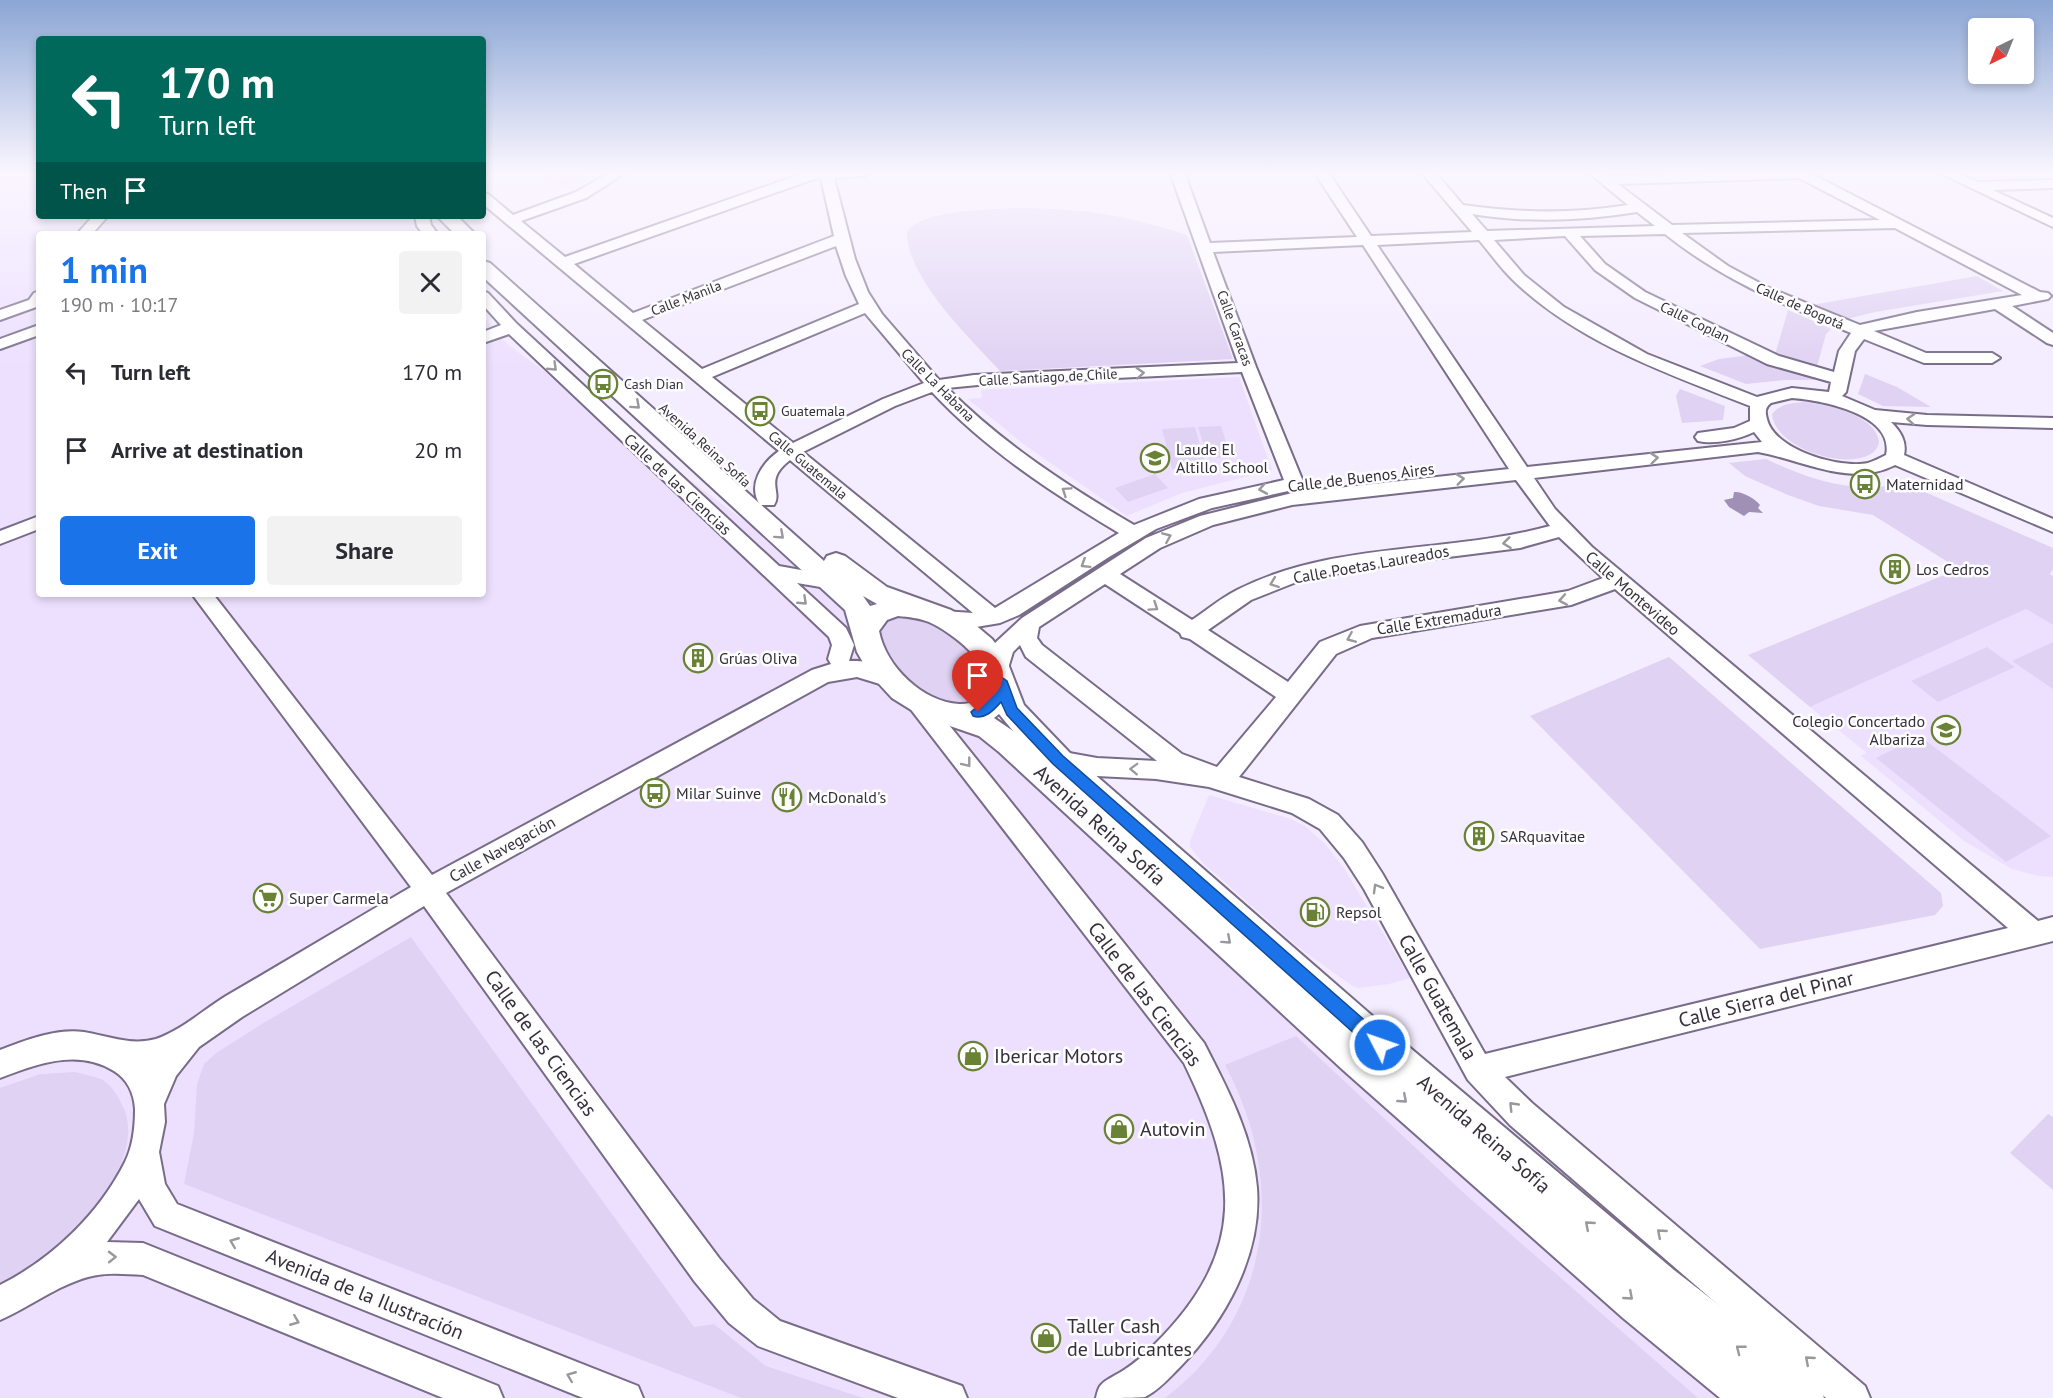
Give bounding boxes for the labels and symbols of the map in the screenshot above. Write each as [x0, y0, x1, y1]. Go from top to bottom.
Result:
north arrow [1968, 18, 2034, 84]
street label: Calle Manila [648, 276, 724, 320]
street label: Calle de Bogotá [1753, 279, 1847, 333]
street label: Calle Caracas [1213, 288, 1257, 368]
street label: Calle Coplan [1657, 297, 1733, 347]
street label: Calle La Habana [897, 344, 979, 426]
one-way arrow [547, 360, 557, 371]
street label: Calle Santiago de Chile [978, 364, 1118, 390]
one-way arrow [1135, 366, 1144, 379]
bus stop icon: Cash Dian [587, 368, 619, 400]
place label: Cash Dian [624, 375, 684, 393]
bus stop icon: Guatemala [744, 395, 776, 427]
one-way arrow [629, 398, 639, 409]
street label: Avenida Reina Sofía [655, 399, 755, 491]
place label: Guatemala [781, 402, 845, 420]
one-way arrow [1906, 413, 1915, 426]
street label: Calle Guatemala [765, 427, 851, 503]
street label: Calle de las Ciencias [620, 429, 736, 539]
place label: Laude El Altillo School [1176, 439, 1269, 477]
school or university icon: Laude El Altillo School [1139, 442, 1171, 474]
one-way arrow [1649, 452, 1658, 465]
street label: Calle de Buenos Aires [1287, 458, 1436, 496]
bus stop icon: Maternidad [1849, 468, 1881, 500]
one-way arrow [1455, 473, 1465, 486]
place label: Maternidad [1886, 474, 1964, 494]
one-way arrow [1258, 483, 1268, 495]
one-way arrow [1061, 487, 1072, 498]
one-way arrow [773, 528, 784, 539]
one-way arrow [1161, 532, 1172, 544]
one-way arrow [1503, 536, 1512, 549]
street label: Calle Poetas Laureados [1292, 540, 1451, 588]
street label: Calle Montevideo [1582, 547, 1684, 639]
building icon: Los Cedros [1879, 553, 1911, 585]
one-way arrow [1080, 556, 1091, 567]
place label: Los Cedros [1916, 559, 1989, 579]
one-way arrow [1270, 576, 1281, 588]
one-way arrow [796, 593, 807, 604]
one-way arrow [1558, 593, 1567, 605]
street label: Calle Extremadura [1375, 599, 1503, 639]
one-way arrow [1147, 600, 1158, 611]
one-way arrow [1346, 631, 1357, 643]
building icon: Grúas Oliva [682, 642, 714, 674]
place label: Grúas Oliva [719, 648, 797, 668]
pin [952, 650, 1003, 712]
place label: Colegio Concertado Albariza [1792, 711, 1925, 749]
school or university icon: Colegio Concertado Albariza [1930, 714, 1962, 746]
one-way arrow [960, 756, 971, 767]
street label: Avenida Reina Sofía [1029, 759, 1171, 891]
one-way arrow [1129, 763, 1138, 776]
bus stop icon: Milar Suinve [639, 777, 671, 809]
restaurant icon: McDonald's [771, 781, 803, 813]
place label: Milar Suinve [676, 783, 761, 803]
place label: McDonald's [808, 787, 886, 807]
street label: Calle Navegación [446, 812, 558, 886]
building icon: SARquavitae [1463, 820, 1495, 852]
place label: SARquavitae [1500, 826, 1585, 846]
supermarket icon: Super Carmela [252, 882, 284, 914]
one-way arrow [1373, 884, 1384, 894]
place label: Super Carmela [289, 888, 389, 908]
fuel station icon: Repsol [1299, 896, 1331, 928]
place label: Repsol [1336, 902, 1382, 922]
street label: Calle de las Ciencias [1082, 916, 1208, 1072]
street label: Calle Guatemala [1393, 930, 1483, 1064]
one-way arrow [1220, 933, 1230, 944]
street label: Calle de las Ciencias [479, 965, 603, 1121]
street label: Calle Sierra del Pinar [1676, 965, 1856, 1033]
position arrow [1348, 1013, 1412, 1077]
shop icon: Ibericar Motors [957, 1040, 989, 1072]
place label: Ibericar Motors [994, 1043, 1123, 1069]
street label: Avenida Reina Sofía [1412, 1069, 1556, 1199]
one-way arrow [1396, 1091, 1407, 1102]
one-way arrow [1509, 1102, 1520, 1112]
shop icon: Autovin [1103, 1113, 1135, 1145]
place label: Autovin [1140, 1116, 1205, 1142]
one-way arrow [1585, 1221, 1596, 1232]
one-way arrow [1657, 1229, 1668, 1240]
one-way arrow [229, 1237, 240, 1250]
street label: Avenida de la Ilustración [262, 1242, 468, 1346]
one-way arrow [108, 1251, 117, 1264]
one-way arrow [1622, 1288, 1633, 1299]
place label: Taller Cash de Lubricantes [1067, 1313, 1192, 1362]
one-way arrow [289, 1314, 300, 1326]
shop icon: Taller Cash de Lubricantes [1030, 1322, 1062, 1354]
one-way arrow [1735, 1345, 1746, 1356]
one-way arrow [1805, 1356, 1816, 1367]
one-way arrow [567, 1371, 577, 1384]

